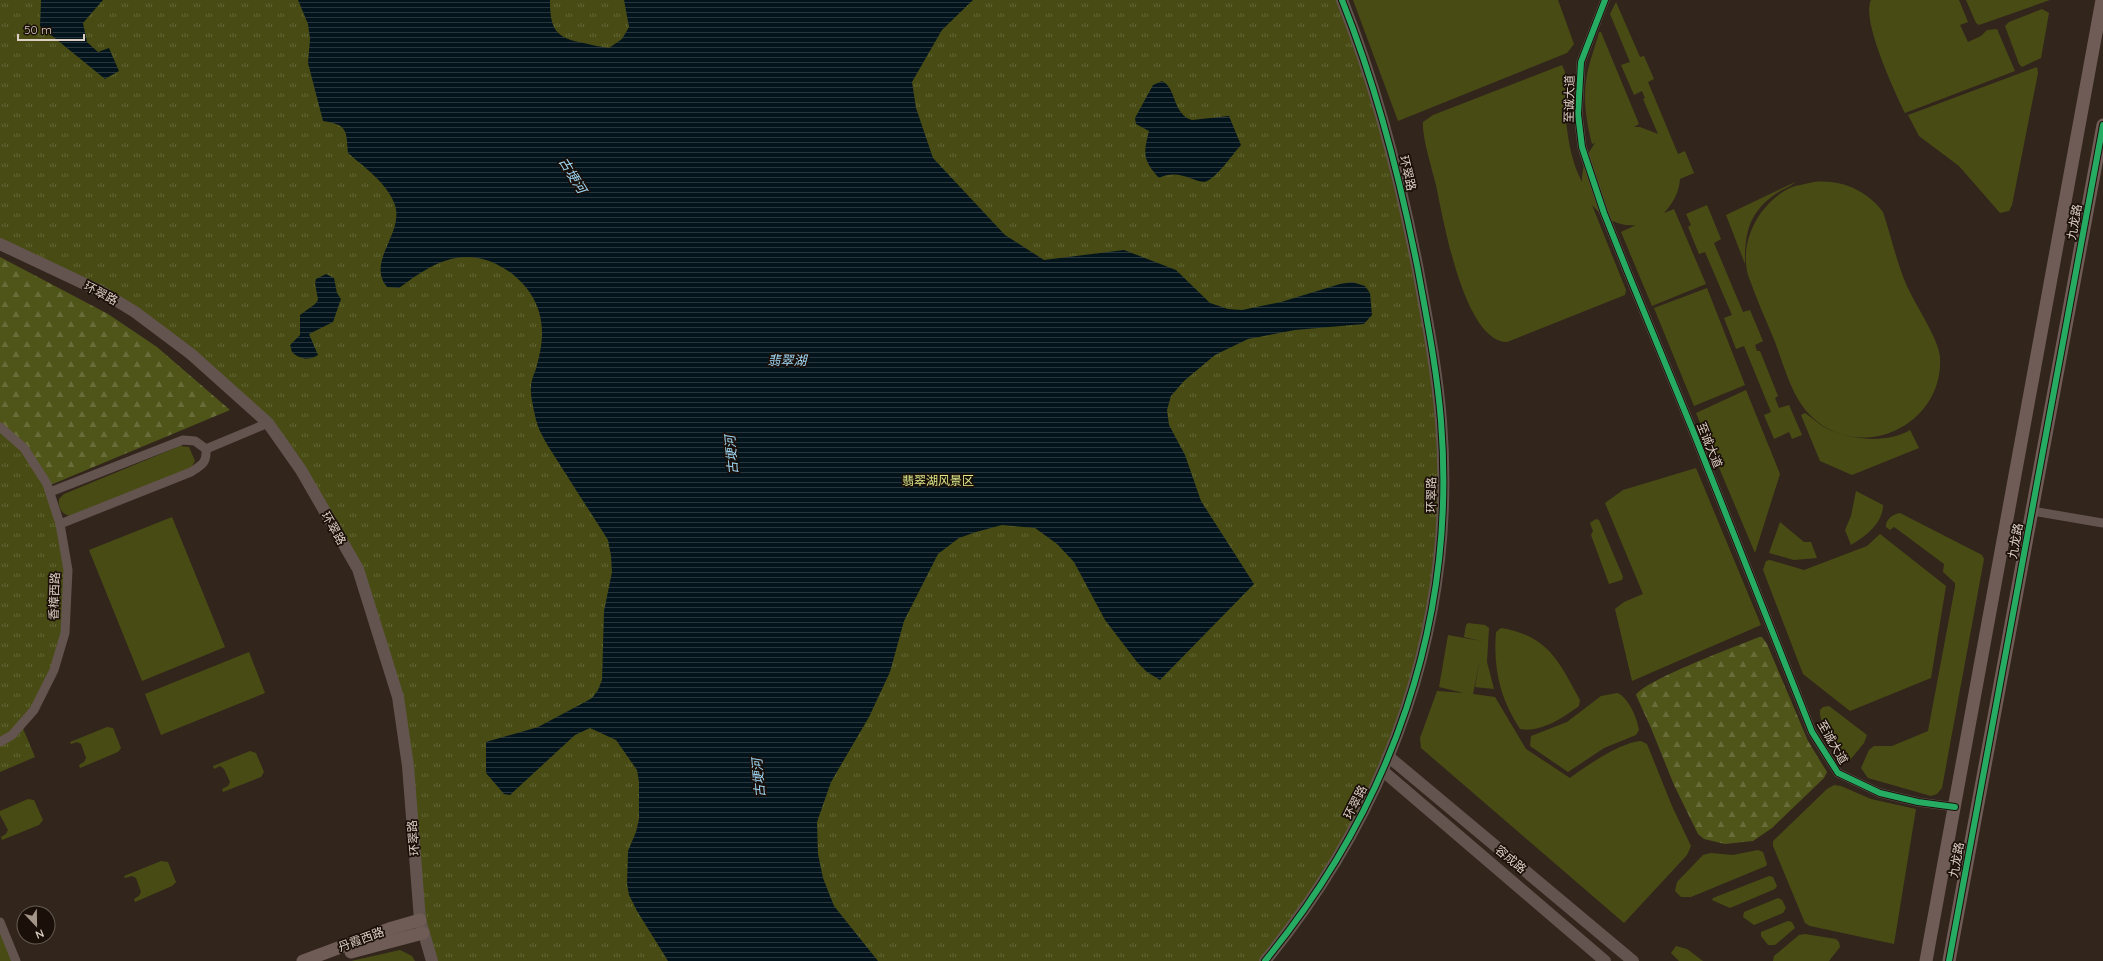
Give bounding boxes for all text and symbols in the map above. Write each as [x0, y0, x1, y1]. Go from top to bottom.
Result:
scale bar [18, 16, 84, 42]
text: 50 m [24, 22, 52, 37]
street label: 至诚大道 [1561, 75, 1577, 123]
water label: 古埂河 [556, 154, 592, 198]
street label: 环翠路 [1397, 154, 1419, 192]
street label: 九龙路 [2063, 203, 2085, 241]
street label: 环翠路 [82, 278, 120, 308]
water label: 翡翠湖 [767, 352, 808, 368]
street label: 至诚大道 [1694, 420, 1726, 470]
water label: 古埂河 [721, 432, 741, 475]
park label: 翡翠湖风景区 [902, 473, 974, 488]
street label: 环翠路 [1423, 477, 1439, 513]
street label: 环翠路 [319, 509, 349, 547]
street label: 九龙路 [2004, 522, 2026, 560]
street label: 香樟西路 [46, 572, 62, 620]
street label: 至诚大道 [1815, 717, 1851, 767]
water label: 古埂河 [748, 755, 768, 798]
street label: 环翠路 [1340, 783, 1370, 821]
street label: 环翠路 [404, 819, 422, 857]
street label: 九龙路 [1945, 841, 1967, 879]
street label: 容成路 [1492, 842, 1530, 876]
north arrow [16, 905, 56, 945]
street label: 丹霞西路 [336, 924, 386, 954]
text: N [33, 926, 46, 942]

